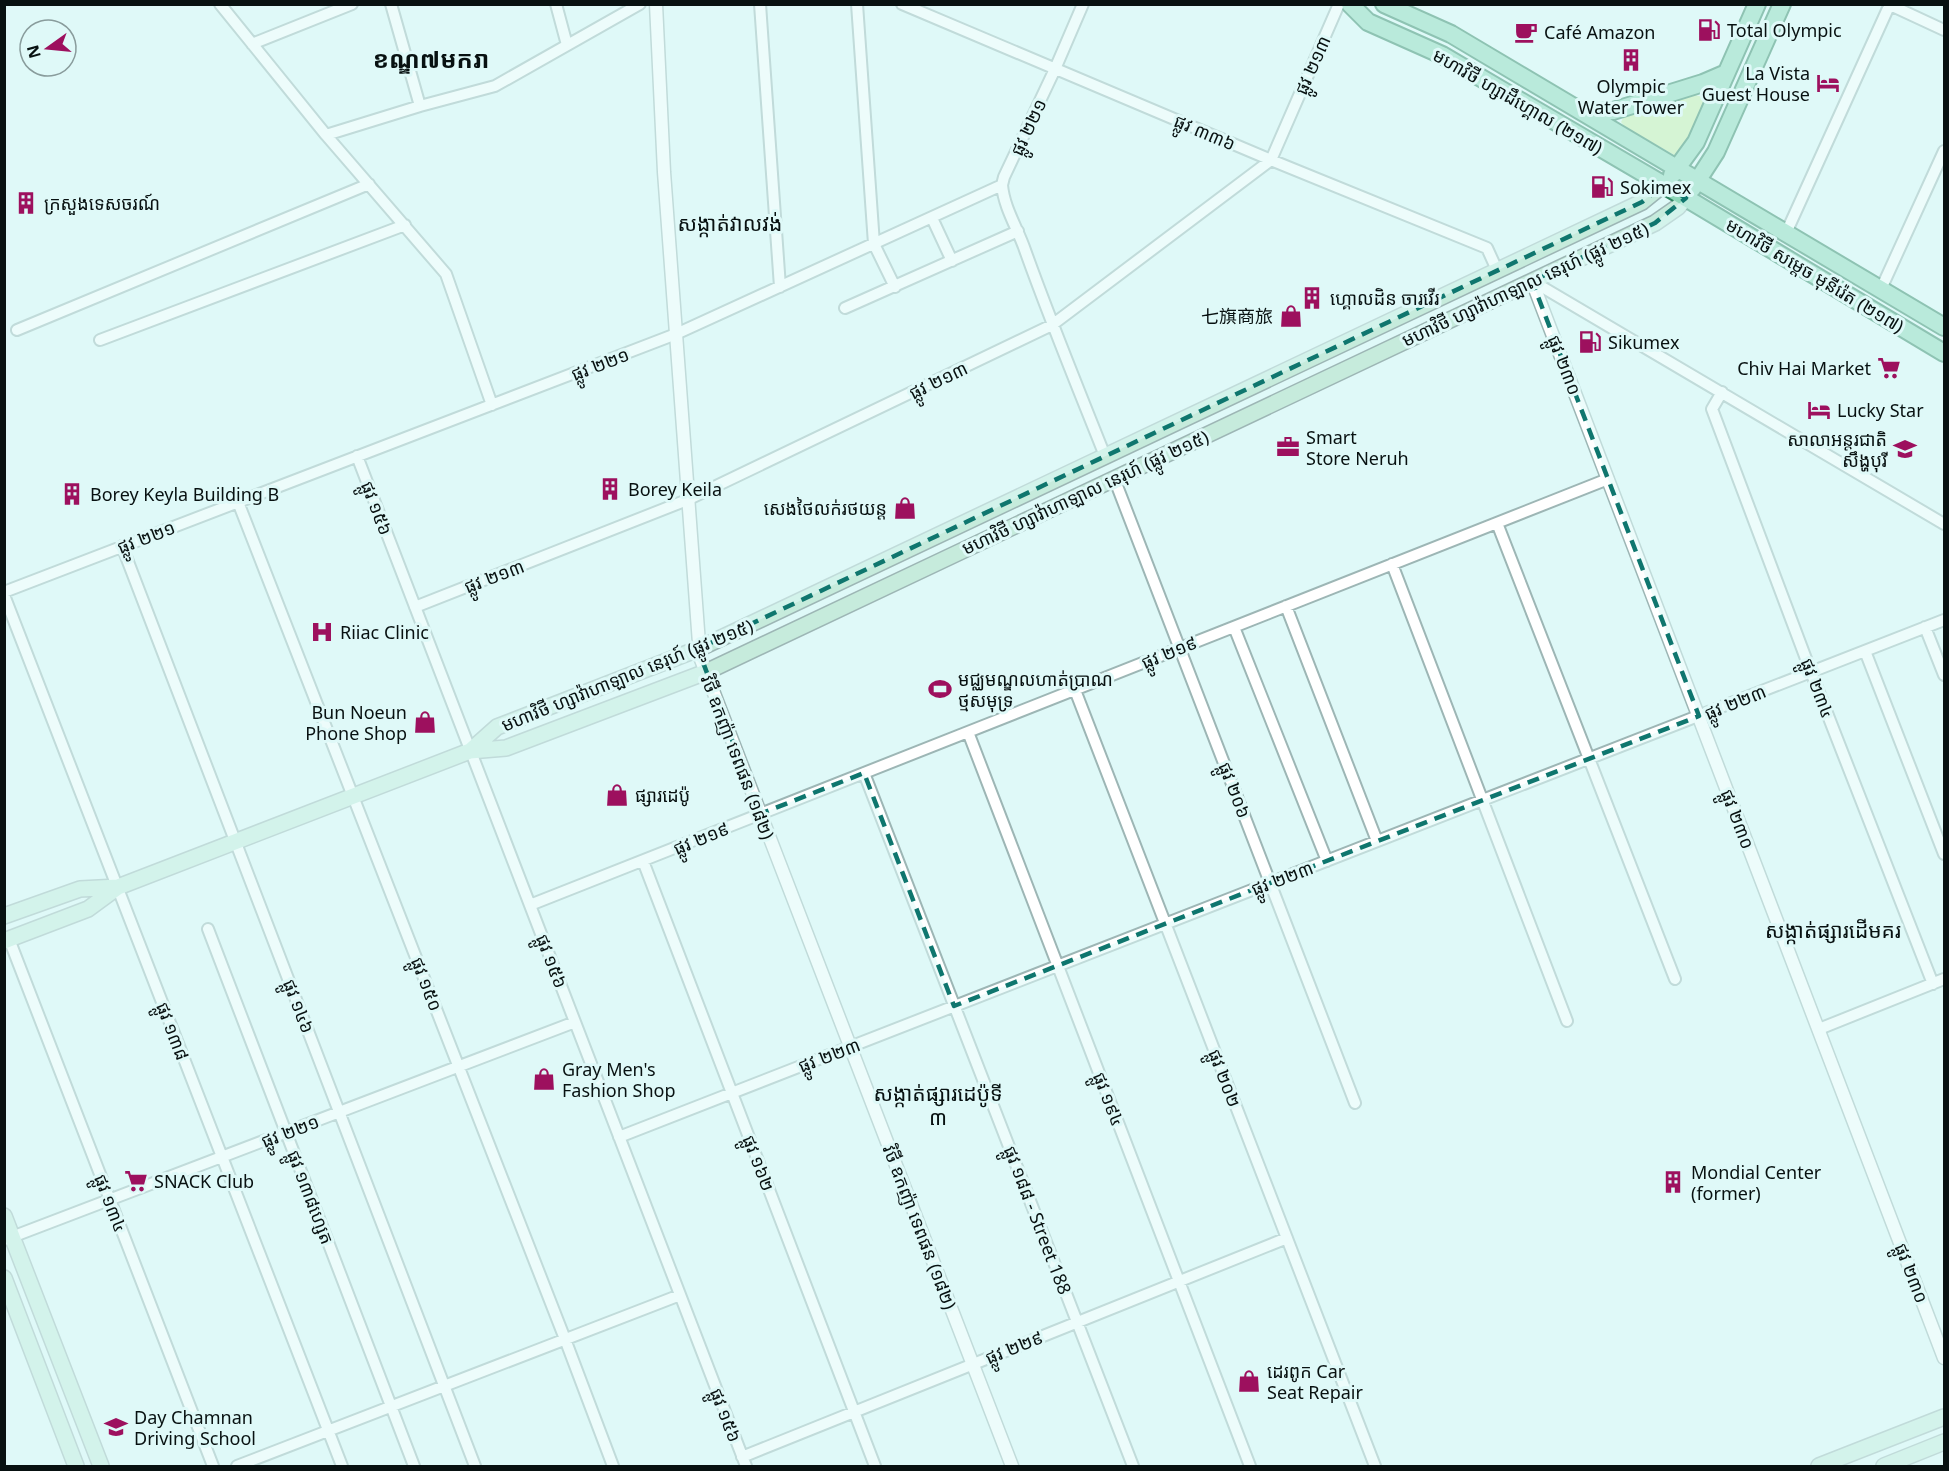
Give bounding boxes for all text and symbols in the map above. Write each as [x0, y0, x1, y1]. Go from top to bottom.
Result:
fuel station icon: Total Olympic [1696, 17, 1722, 43]
north arrow [18, 18, 78, 78]
place label: Total Olympic [1727, 18, 1842, 42]
cafe icon: Café Amazon [1513, 19, 1539, 45]
place label: Café Amazon [1544, 20, 1655, 44]
street label: ផ្លូវ ២១៣ [1288, 32, 1341, 101]
district label: ខណ្ឌ៧មករា [373, 42, 489, 75]
text: N [21, 43, 46, 61]
street label: មហាវិថី ហ្សាដឹហ្គោល (២១៧) [1429, 43, 1607, 160]
building icon: Olympic Water Tower [1618, 47, 1644, 73]
place label: La Vista Guest House [1702, 61, 1810, 106]
hotel icon: La Vista Guest House [1815, 70, 1841, 96]
place label: Olympic Water Tower [1578, 74, 1685, 119]
street label: ផ្លូវ ២២១ [1004, 95, 1056, 162]
street label: ផ្លូវ ៣៣៦ [1169, 108, 1239, 161]
fuel station icon: Sokimex [1589, 174, 1615, 200]
place label: Sokimex [1620, 175, 1692, 199]
building icon: ក្រសួងទេសចរណ៍ [13, 190, 39, 216]
place label: ក្រសួងទេសចរណ៍ [44, 191, 160, 215]
district label: សង្កាត់វាលវង់ [678, 209, 782, 238]
street label: មហាវិថី សម្តេច មុនីរ៉េត (២១៧) [1721, 212, 1908, 339]
street label: មហាវិថី ហ្សាវ៉ាហាឡាល នេរុហ៍ (ផ្លូវ ២១៥) [1398, 216, 1655, 357]
building icon: ហ្គោលដិន ចារវើរ [1299, 285, 1325, 311]
place label: ហ្គោលដិន ចារវើរ [1330, 286, 1439, 310]
shop icon: 七旗商旅 [1278, 303, 1304, 329]
place label: 七旗商旅 [1201, 304, 1273, 328]
fuel station icon: Sikumex [1577, 329, 1603, 355]
place label: Sikumex [1608, 330, 1680, 354]
street label: ផ្លូវ ២៣០ [1538, 332, 1587, 400]
street label: ផ្លូវ ២២១ [567, 342, 634, 391]
supermarket icon: Chiv Hai Market [1876, 355, 1902, 381]
street label: ផ្លូវ ២១៣ [905, 356, 974, 409]
place label: Chiv Hai Market [1737, 356, 1871, 380]
hotel icon: Lucky Star [1806, 397, 1832, 423]
place label: Lucky Star [1837, 398, 1924, 422]
street label: មហាវិថី ហ្សាវ៉ាហាឡាល នេរុហ៍ (ផ្លូវ ២១៥) [958, 424, 1215, 565]
place label: Smart Store Neruh [1306, 425, 1409, 470]
place label: សាលាអន្តរជាតិ សឹង្ហបុរី [1787, 427, 1888, 473]
office icon: Smart Store Neruh [1275, 434, 1301, 460]
school or university icon: សាលាអន្តរជាតិ សឹង្ហបុរី [1892, 436, 1918, 462]
building icon: Borey Keila [597, 476, 623, 502]
street label: ផ្លូវ ១៥៦ [351, 477, 398, 540]
place label: Borey Keila [628, 477, 722, 501]
building icon: Borey Keyla Building B [59, 481, 85, 507]
place label: Borey Keyla Building B [90, 482, 279, 506]
shop icon: សេងថៃលក់រថយន្ត [892, 495, 918, 521]
place label: សេងថៃលក់រថយន្ត [764, 496, 887, 520]
street label: ផ្លូវ ២២១ [113, 515, 180, 564]
street label: ផ្លូវ ២១៣ [461, 554, 529, 603]
street label: មហាវិថី ហ្សាវ៉ាហាឡាល នេរុហ៍ (ផ្លូវ ២១៥) [498, 613, 758, 742]
hospital icon: Riiac Clinic [309, 619, 335, 645]
place label: Riiac Clinic [340, 620, 429, 644]
street label: ផ្លូវ ២១៩ [1137, 630, 1203, 679]
street label: ផ្លូវ ២៣៤ [1791, 655, 1840, 723]
place label: មជ្ឈមណ្ឌលហាត់ប្រាណ ថ្មសមុទ្រ [958, 667, 1113, 713]
street label: វិថី ឧកញ៉ា ទេពផន (១៨២) [695, 671, 780, 843]
sports icon: មជ្ឈមណ្ឌលហាត់ប្រាណ ថ្មសមុទ្រ [927, 676, 953, 702]
street label: ផ្លូវ ២២៣ [1701, 679, 1771, 730]
place label: Bun Noeun Phone Shop [305, 700, 407, 745]
shop icon: Bun Noeun Phone Shop [412, 709, 438, 735]
street label: ផ្លូវ ២០៦ [1208, 758, 1257, 823]
shop icon: ផ្សារដេប៉ូ [604, 782, 630, 808]
place label: ផ្សារដេប៉ូ [635, 783, 690, 807]
street label: ផ្លូវ ២៣០ [1711, 786, 1760, 854]
street label: ផ្លូវ ២១៩ [669, 816, 735, 865]
street label: ផ្លូវ ២២៣ [1248, 855, 1318, 906]
district label: សង្កាត់ផ្សារដើមគរ [1765, 916, 1901, 945]
street label: ផ្លូវ ១៥៦ [526, 930, 573, 993]
street label: ផ្លូវ ១៥០ [401, 953, 448, 1016]
street label: ផ្លូវ ១៤៦ [273, 975, 320, 1038]
street label: ផ្លូវ ១៣៨ [146, 999, 195, 1065]
street label: ផ្លូវ ២២៣ [795, 1032, 865, 1083]
street label: ផ្លូវ ២០២ [1198, 1045, 1247, 1112]
place label: Gray Men's Fashion Shop [562, 1057, 676, 1102]
shop icon: Gray Men's Fashion Shop [531, 1066, 557, 1092]
street label: ផ្លូវ ១៩៤ [1083, 1068, 1130, 1131]
district label: សង្កាត់ផ្សារដេប៉ូទី ៣ [873, 1079, 1003, 1131]
street label: ផ្លូវ ២២១ [257, 1109, 324, 1158]
street label: ផ្លូវ ១៦២ [732, 1131, 781, 1196]
street label: វិថី ឧកញ៉ា ទេពផន (១៨២) [877, 1141, 962, 1313]
street label: ផ្លូវ ១៨៨ - Street 188 [994, 1142, 1077, 1300]
street label: ផ្លូវ ១៣៨ហ្សេត [277, 1146, 340, 1249]
place label: Mondial Center (former) [1691, 1160, 1822, 1205]
supermarket icon: SNACK Club [123, 1168, 149, 1194]
place label: SNACK Club [154, 1169, 254, 1193]
building icon: Mondial Center (former) [1660, 1169, 1686, 1195]
street label: ផ្លូវ ១៣៤ [84, 1171, 133, 1237]
street label: ផ្លូវ ២៣០ [1885, 1240, 1934, 1308]
street label: ផ្លូវ ២២៩ [981, 1325, 1049, 1374]
place label: ដេរពូក Car Seat Repair [1267, 1359, 1363, 1404]
shop icon: ដេរពូក Car Seat Repair [1236, 1368, 1262, 1394]
street label: ផ្លូវ ១៥៦ [700, 1384, 747, 1447]
place label: Day Chamnan Driving School [134, 1405, 256, 1450]
school or university icon: Day Chamnan Driving School [103, 1414, 129, 1440]

